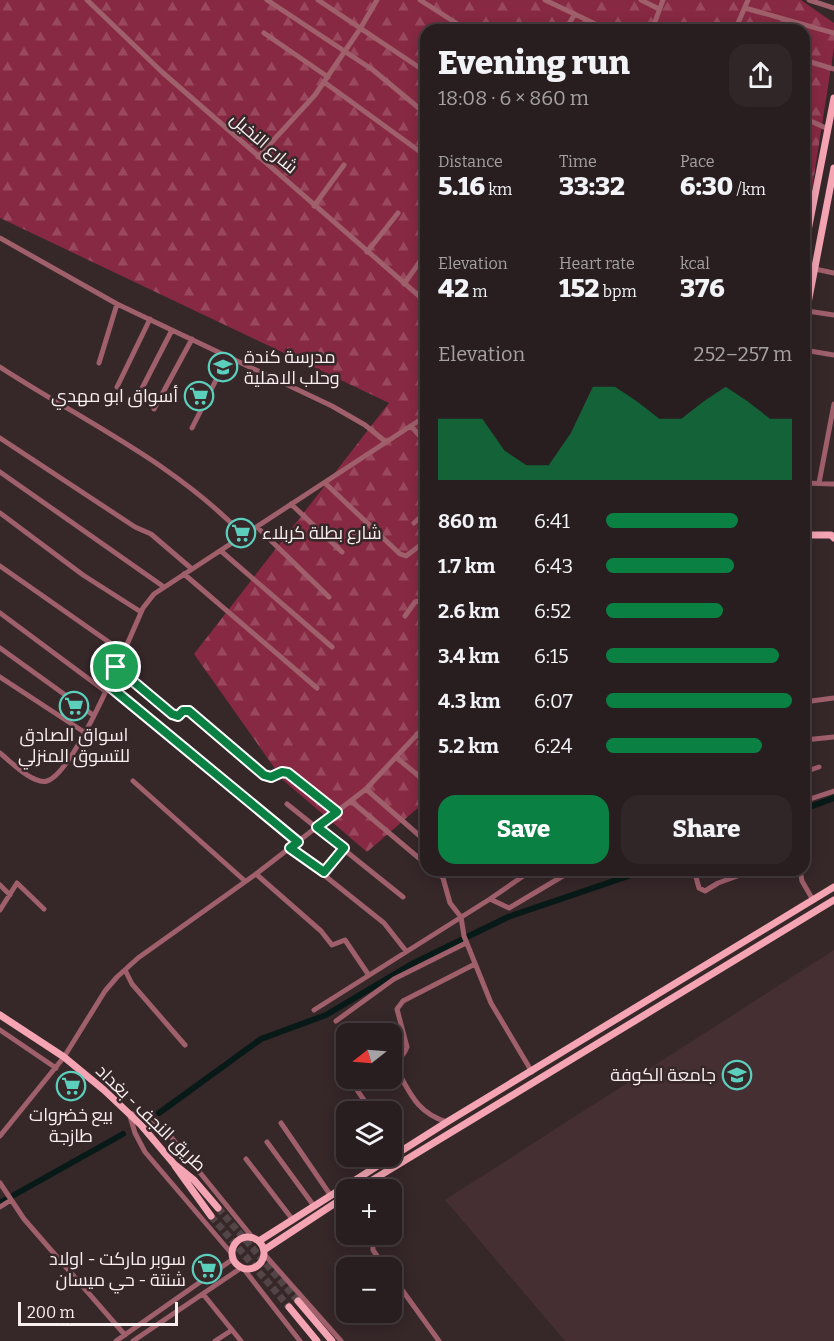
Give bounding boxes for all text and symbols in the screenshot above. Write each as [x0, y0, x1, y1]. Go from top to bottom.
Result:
text: Evening run [438, 43, 630, 83]
button: share [729, 44, 792, 107]
text: 18:08 · 6 × 860 m [438, 86, 589, 110]
street label: شارع النخيل [225, 108, 302, 179]
text: Distance [438, 152, 503, 171]
text: Time [559, 152, 597, 171]
text: Pace [680, 152, 715, 171]
text: 5.16 [438, 171, 485, 202]
text: 33:32 [559, 171, 625, 202]
text: 6:30 [680, 171, 733, 202]
text: km [485, 180, 512, 199]
text: /km [733, 180, 766, 199]
text: Elevation [438, 254, 508, 273]
text: Heart rate [559, 254, 635, 273]
text: kcal [680, 254, 710, 273]
text: 42 [438, 273, 469, 304]
text: 152 [559, 273, 600, 304]
text: 376 [680, 273, 725, 304]
text: m [469, 282, 488, 301]
text: bpm [600, 282, 637, 301]
text: Elevation [438, 342, 525, 366]
text: 252–257 m [694, 342, 792, 366]
place label: مدرسة كندة وحلب الاهلية [244, 346, 340, 389]
school or university icon: مدرسة كندة وحلب الاهلية [207, 351, 239, 383]
supermarket icon: أسواق ابو مهدي [183, 380, 215, 412]
place label: أسواق ابو مهدي [51, 385, 178, 410]
text: 860 m [438, 509, 497, 533]
text: 6:41 [534, 509, 570, 533]
supermarket icon: شارع بطلة كربلاء [225, 517, 257, 549]
place label: شارع بطلة كربلاء [262, 522, 382, 545]
text: 1.7 km [438, 554, 495, 578]
text: 6:43 [534, 554, 573, 578]
text: 2.6 km [438, 599, 500, 623]
text: 6:52 [534, 599, 571, 623]
pin [90, 641, 141, 692]
text: 3.4 km [438, 644, 500, 668]
text: 6:15 [534, 644, 569, 668]
icon: arrive [99, 650, 132, 683]
text: 4.3 km [438, 689, 501, 713]
text: 6:07 [534, 689, 573, 713]
supermarket icon: اسواق الصادق للتسوق المنزلي [58, 690, 90, 722]
place label: اسواق الصادق للتسوق المنزلي [18, 724, 130, 770]
text: 5.2 km [438, 734, 499, 758]
text: 6:24 [534, 734, 573, 758]
button: Save [438, 795, 609, 864]
button: Share [621, 795, 792, 864]
north arrow [336, 1023, 402, 1089]
map controls [336, 1023, 402, 1323]
school or university icon: جامعة الكوفة [721, 1059, 753, 1091]
street label: طريق النجف - بغداد [91, 1060, 211, 1177]
place label: جامعة الكوفة [610, 1064, 716, 1086]
supermarket icon: بيع خضروات طازجة [55, 1070, 87, 1102]
button: layers [336, 1101, 402, 1167]
place label: بيع خضروات طازجة [29, 1104, 113, 1147]
button: + [336, 1179, 402, 1245]
place label: سوبر ماركت - اولاد شنتة - حي ميسان [49, 1248, 186, 1294]
supermarket icon: سوبر ماركت - اولاد شنتة - حي ميسان [191, 1253, 223, 1285]
button: − [336, 1257, 402, 1323]
scale bar [18, 1299, 178, 1326]
text: 200 m [27, 1303, 75, 1322]

